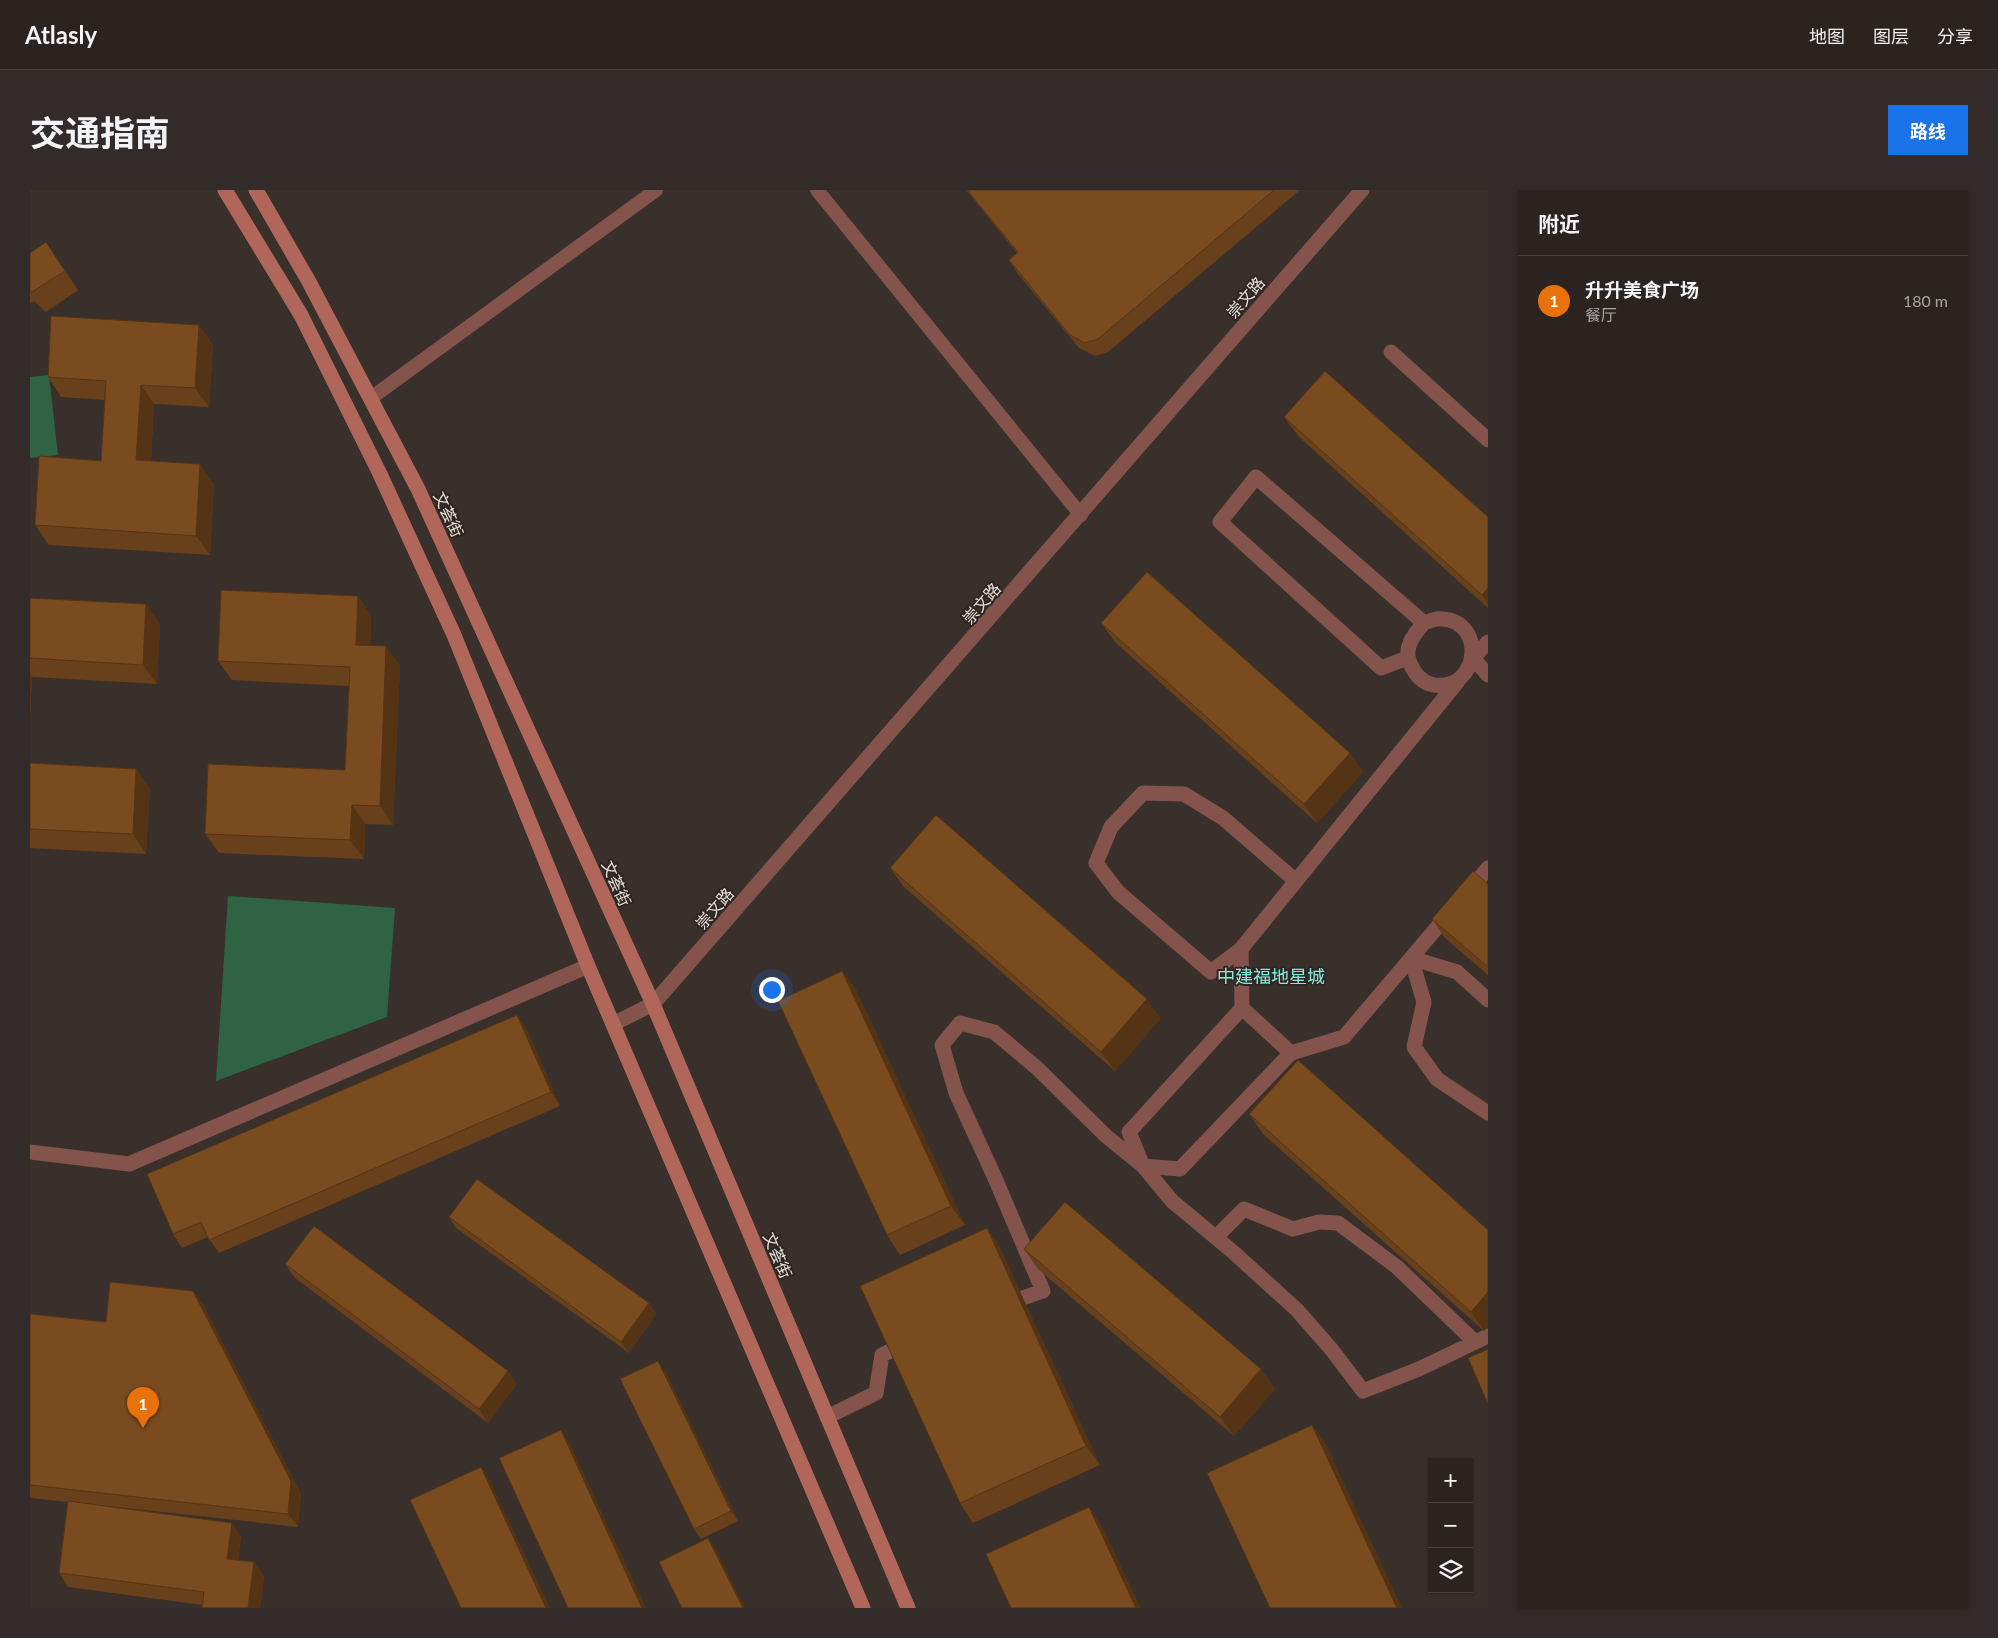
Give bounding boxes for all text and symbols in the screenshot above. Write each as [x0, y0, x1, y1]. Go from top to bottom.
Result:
text: Atlasly [25, 20, 97, 49]
text: 地图 [1809, 25, 1845, 47]
text: 图层 [1873, 25, 1909, 47]
text: 分享 [1937, 25, 1973, 47]
button: 路线 [1888, 105, 1968, 155]
text: 交通指南 [30, 111, 170, 153]
text: 附近 [1538, 211, 1580, 236]
street label: 崇文路 [1222, 273, 1268, 321]
text: 升升美食广场 [1585, 278, 1699, 301]
text: 1 [1549, 291, 1559, 310]
text: 180 m [1903, 291, 1948, 310]
text: 餐厅 [1585, 305, 1617, 324]
street label: 文荟街 [430, 488, 468, 540]
street label: 崇文路 [958, 579, 1004, 627]
street label: 文荟街 [599, 857, 635, 909]
street label: 崇文路 [691, 884, 737, 932]
district label: 中建福地星城 [1217, 965, 1325, 987]
your location [759, 977, 785, 1003]
street label: 文荟街 [760, 1229, 796, 1281]
pin: 1 [127, 1387, 159, 1428]
map controls [1428, 1458, 1473, 1593]
button: + [1428, 1458, 1473, 1503]
button: − [1428, 1503, 1473, 1548]
button: layers [1428, 1548, 1473, 1593]

